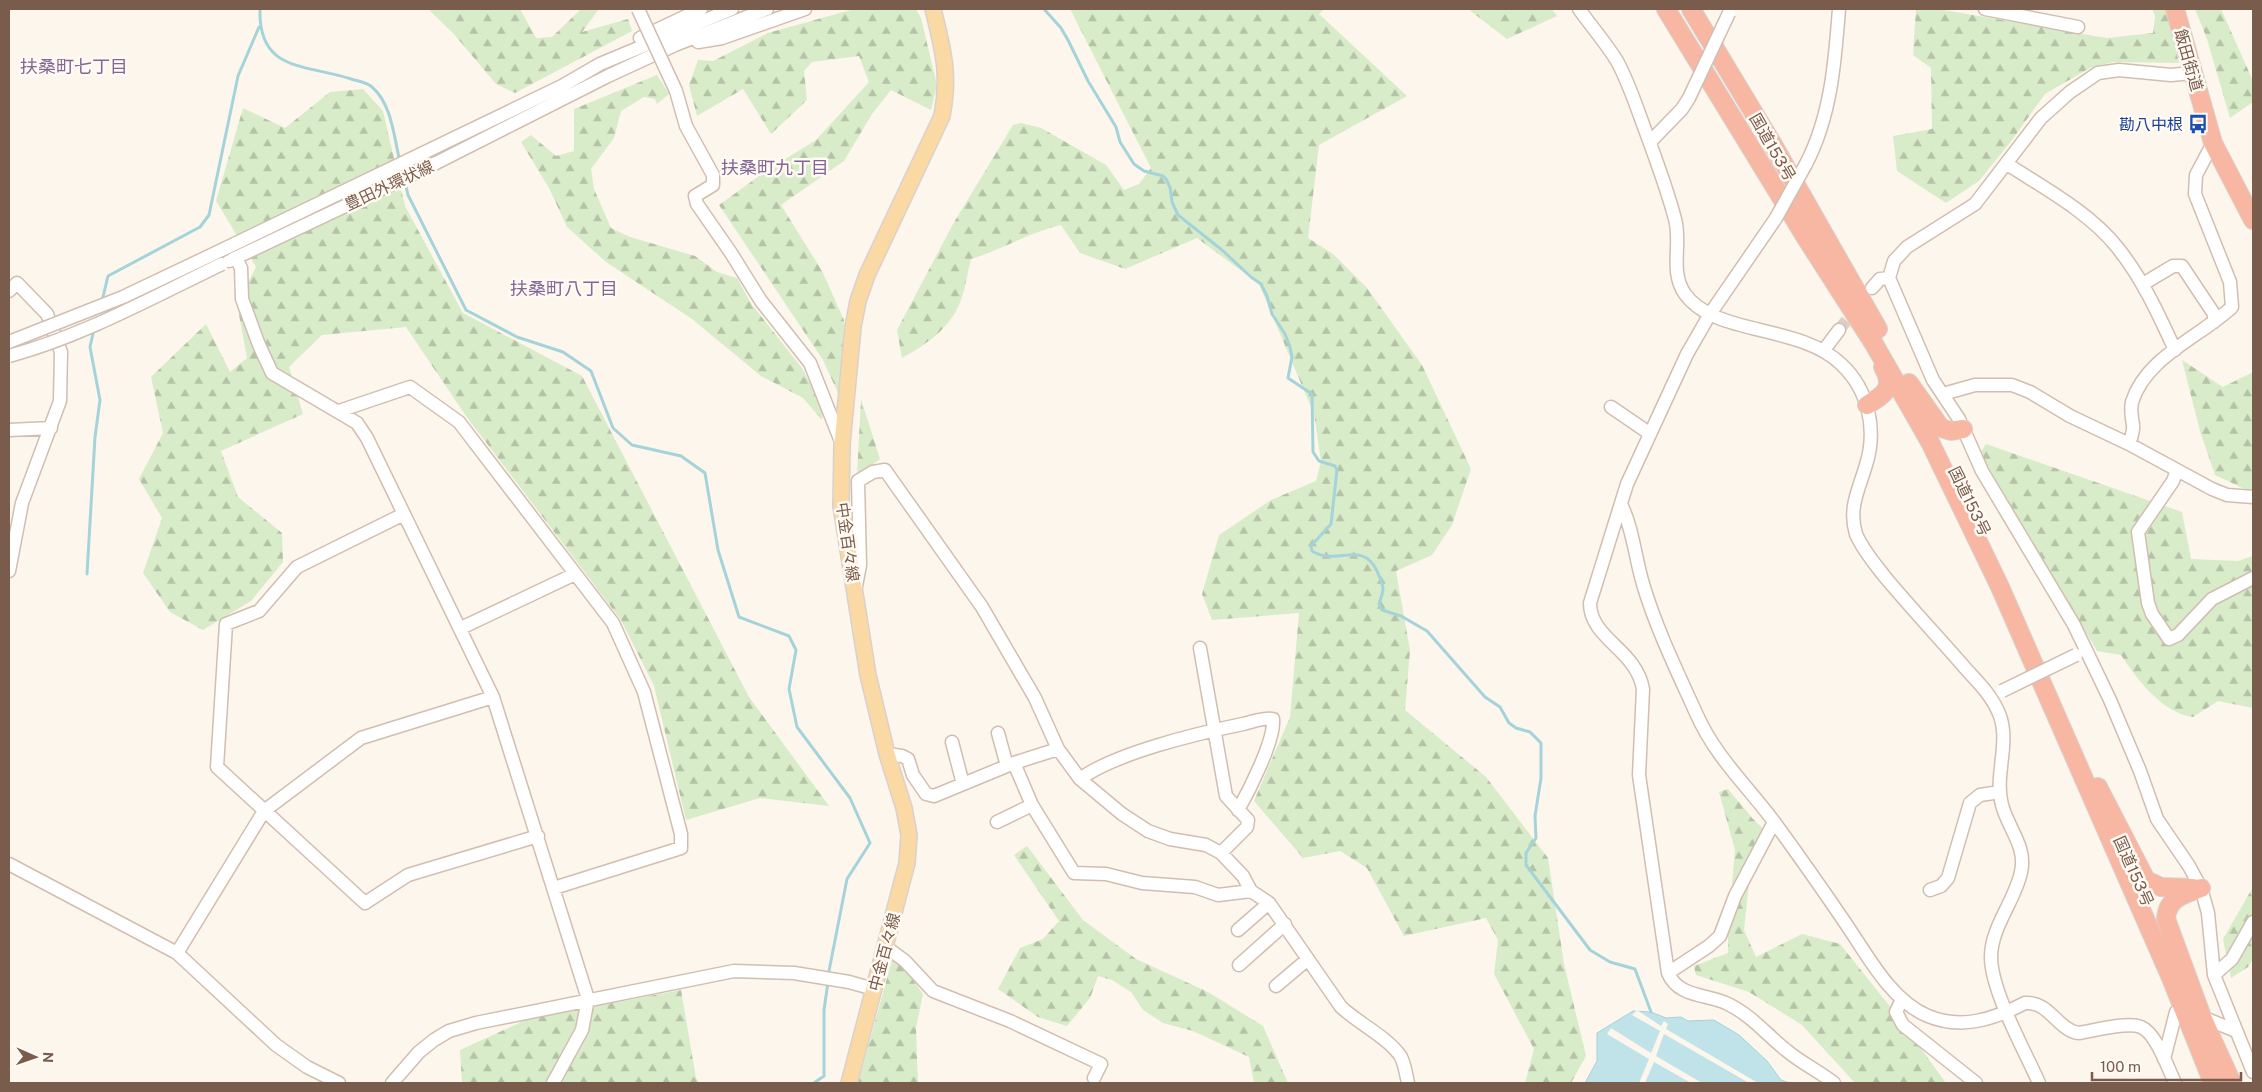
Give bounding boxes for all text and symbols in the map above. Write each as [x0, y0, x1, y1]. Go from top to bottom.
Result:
street label: 飯田街道 [2171, 27, 2206, 94]
district label: 扶桑町七丁目 [20, 56, 128, 77]
street label: 国道153号 [1746, 110, 1800, 184]
bus stop icon: 勘八中根 [2187, 113, 2209, 135]
place label: 勘八中根 [2119, 115, 2183, 134]
street label: 豊田外環状線 [342, 157, 437, 214]
district label: 扶桑町九丁目 [721, 157, 829, 178]
district label: 扶桑町八丁目 [510, 278, 618, 299]
street label: 国道153号 [1945, 463, 1994, 539]
street label: 中金百々線 [833, 501, 862, 583]
street label: 国道153号 [2110, 833, 2157, 909]
street label: 中金百々線 [865, 911, 904, 993]
north arrow [10, 1032, 60, 1082]
scale bar [2092, 1050, 2241, 1082]
text: N [40, 1052, 56, 1063]
text: 100 m [2100, 1058, 2141, 1075]

